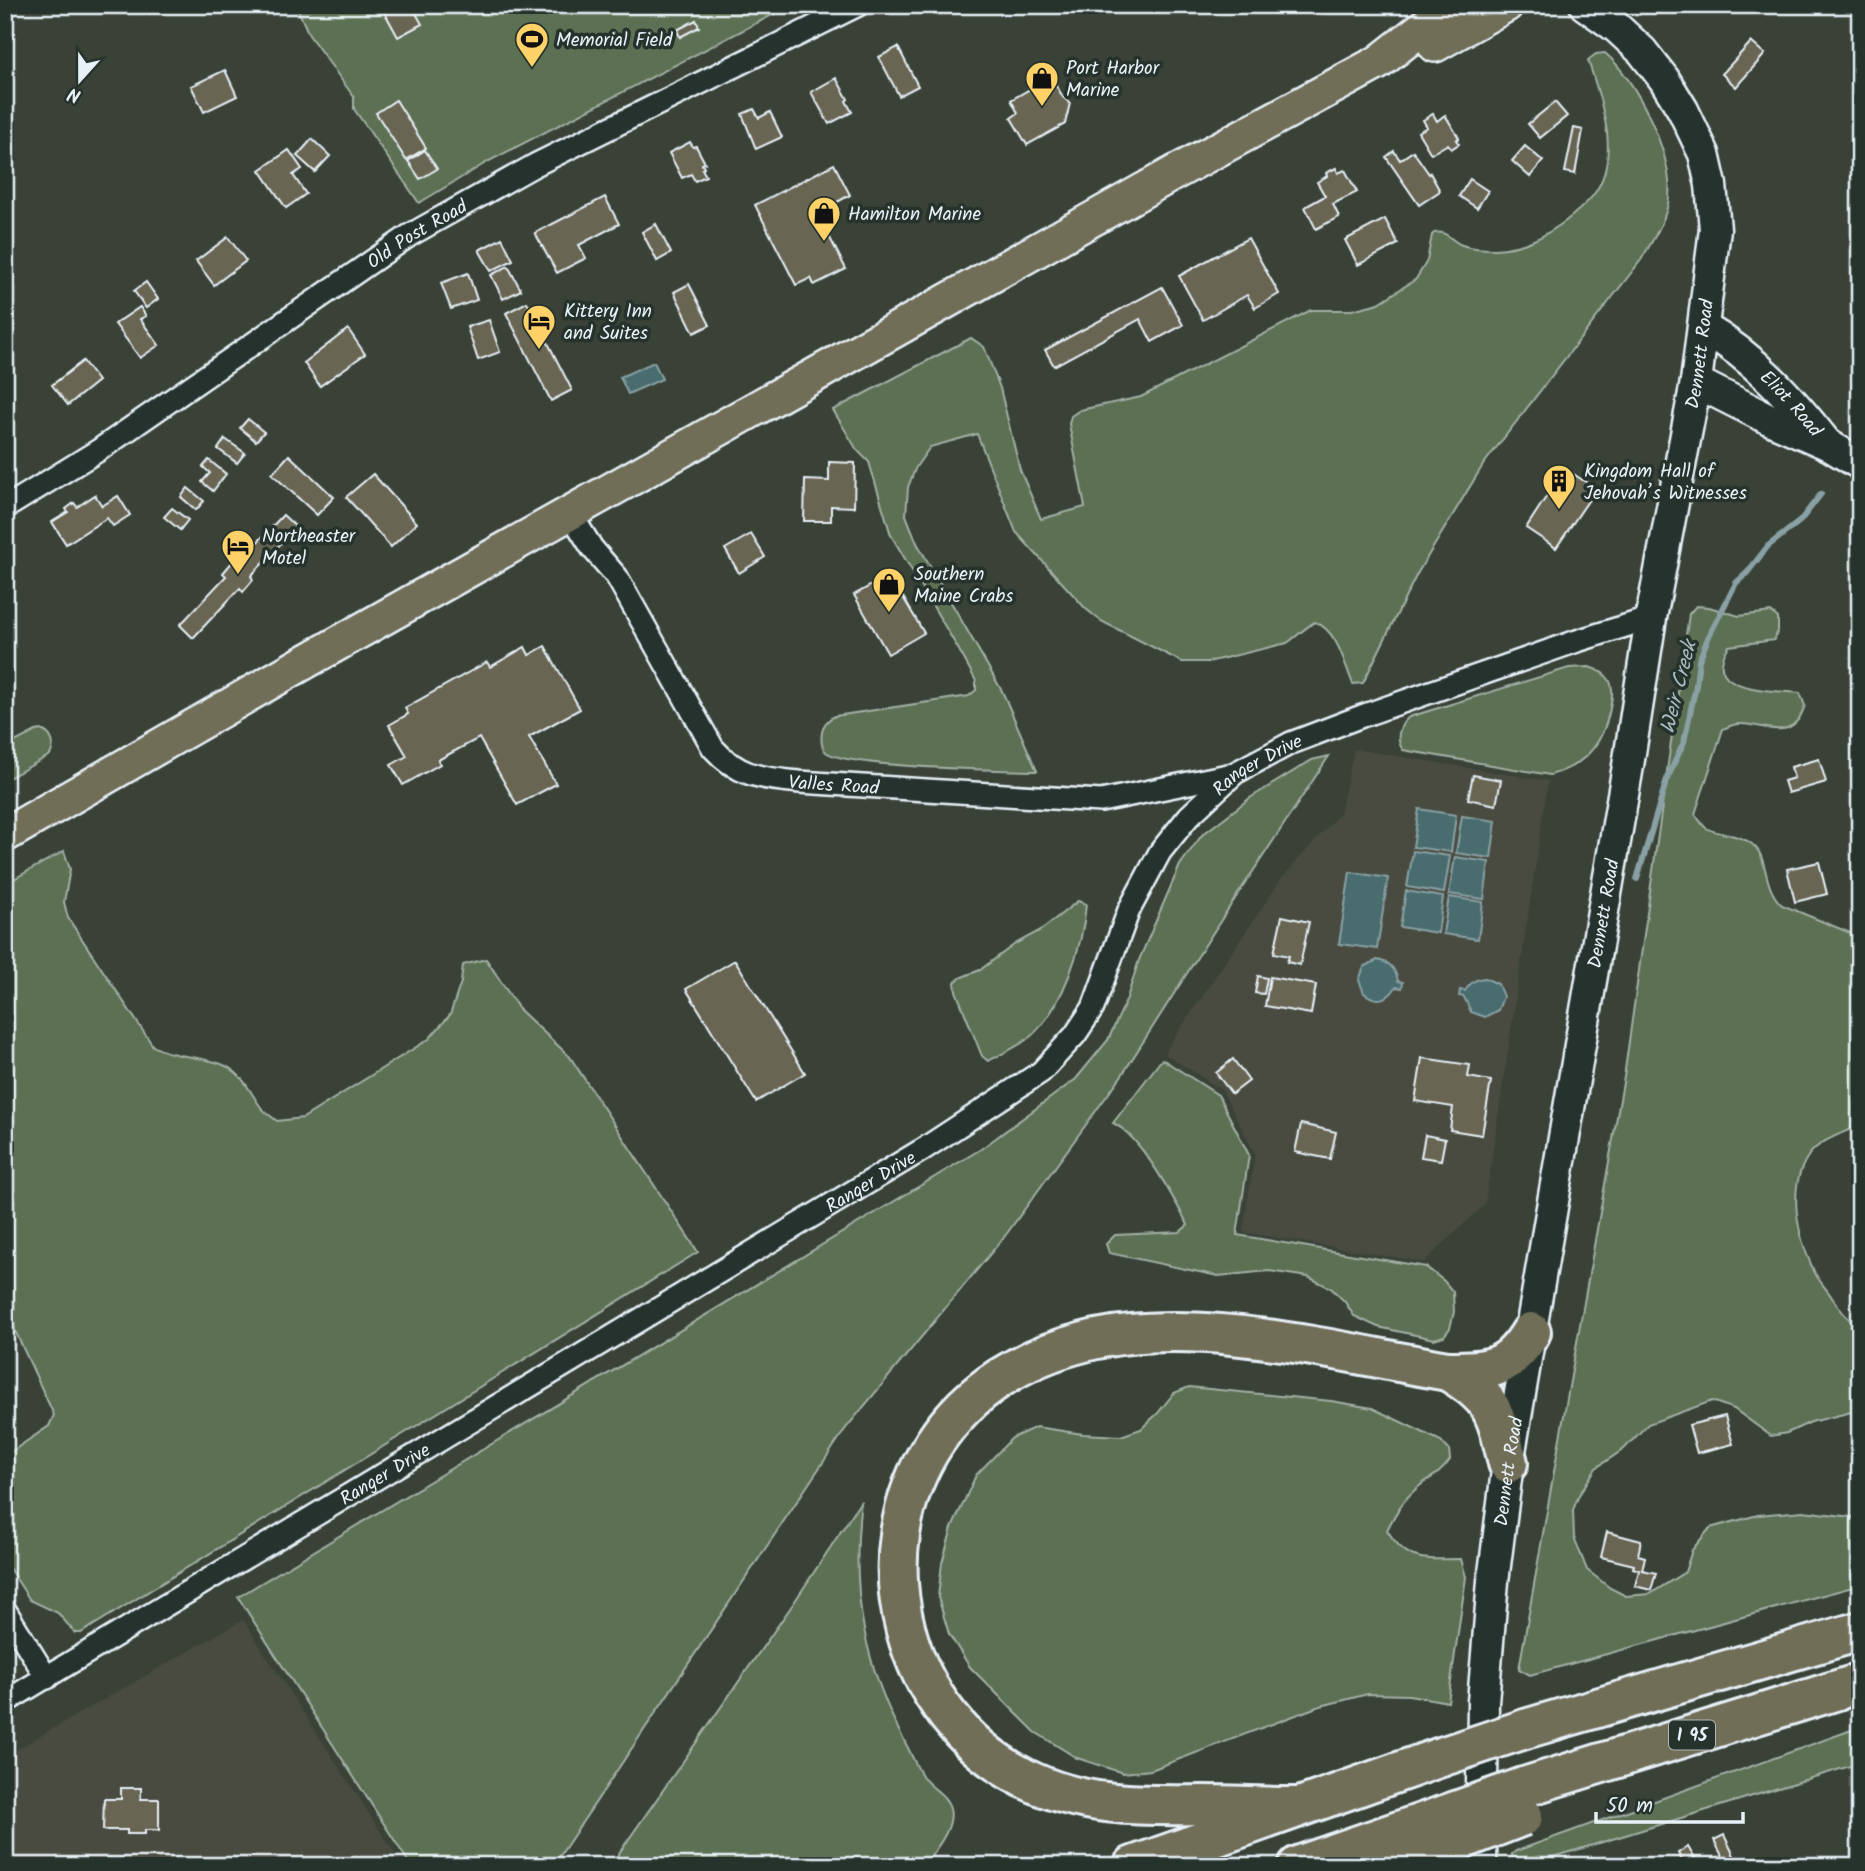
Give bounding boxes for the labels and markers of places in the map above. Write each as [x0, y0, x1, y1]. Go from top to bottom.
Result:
sports icon: Memorial Field [513, 20, 551, 69]
place label: Memorial Field [556, 26, 673, 56]
place label: Port Harbor Marine [1066, 54, 1161, 106]
shop icon: Port Harbor Marine [1023, 59, 1061, 108]
shop icon: Hamilton Marine [805, 194, 843, 243]
place label: Hamilton Marine [848, 200, 981, 230]
place label: Kittery Inn and Suites [564, 297, 652, 349]
hotel icon: Kittery Inn and Suites [520, 302, 558, 351]
place label: Kingdom Hall of Jehovah’s Witnesses [1584, 457, 1747, 509]
building icon: Kingdom Hall of Jehovah’s Witnesses [1540, 462, 1578, 511]
place label: Northeaster Motel [262, 522, 357, 574]
hotel icon: Northeaster Motel [219, 527, 257, 576]
place label: Southern Maine Crabs [914, 560, 1013, 612]
shop icon: Southern Maine Crabs [870, 565, 908, 614]

